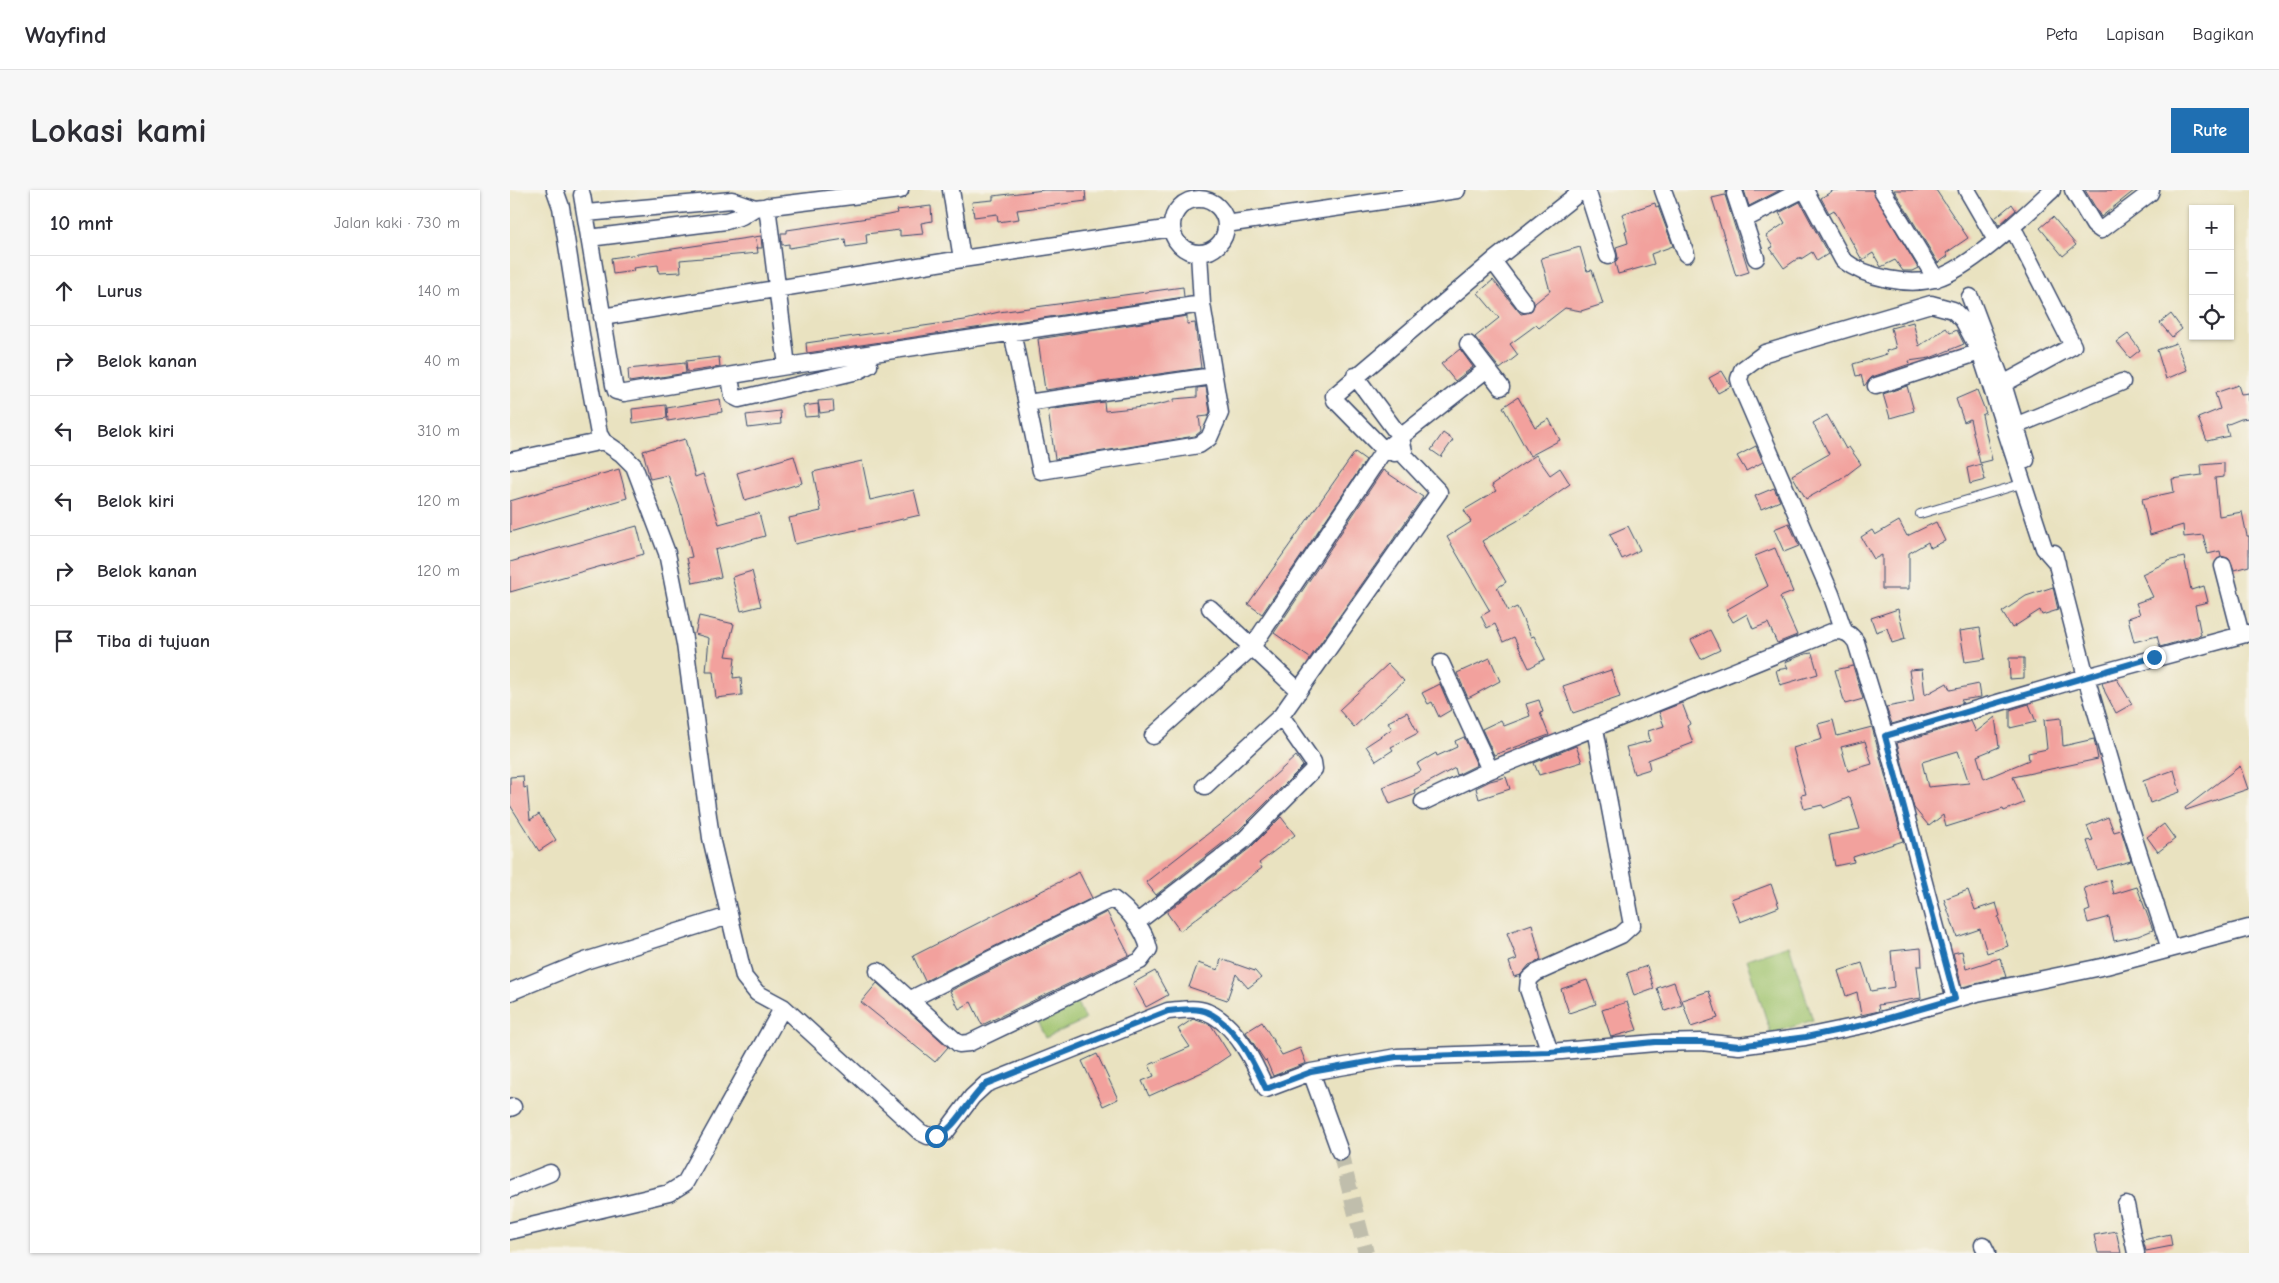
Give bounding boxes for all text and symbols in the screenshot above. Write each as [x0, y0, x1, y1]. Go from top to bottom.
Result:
text: Wayfind [25, 21, 106, 49]
text: Peta [2046, 24, 2078, 45]
text: Lapisan [2106, 24, 2164, 45]
text: Bagikan [2192, 24, 2254, 45]
button: Rute [2171, 108, 2249, 153]
text: Lokasi kami [30, 110, 207, 151]
map controls [2189, 205, 2234, 340]
button: + [2189, 205, 2234, 250]
text: 10 mnt [50, 211, 113, 235]
text: Jalan kaki · 730 m [334, 214, 460, 232]
button: − [2189, 250, 2234, 295]
icon: ahead [50, 277, 78, 305]
text: Lurus [97, 280, 142, 302]
text: 140 m [418, 282, 460, 300]
button: locate [2189, 295, 2234, 340]
icon: right [50, 347, 78, 375]
text: Belok kanan [97, 350, 197, 372]
text: 40 m [424, 352, 460, 370]
icon: left [50, 417, 78, 445]
text: Belok kiri [97, 420, 174, 442]
text: 310 m [417, 422, 460, 440]
icon: left [50, 487, 78, 515]
text: Belok kiri [97, 490, 174, 512]
text: 120 m [417, 492, 460, 510]
icon: right [50, 557, 78, 585]
text: Belok kanan [97, 560, 197, 582]
text: 120 m [417, 562, 460, 580]
icon: arrive [50, 627, 78, 655]
text: Tiba di tujuan [97, 630, 210, 652]
route end [2143, 646, 2166, 669]
route start [925, 1125, 948, 1148]

